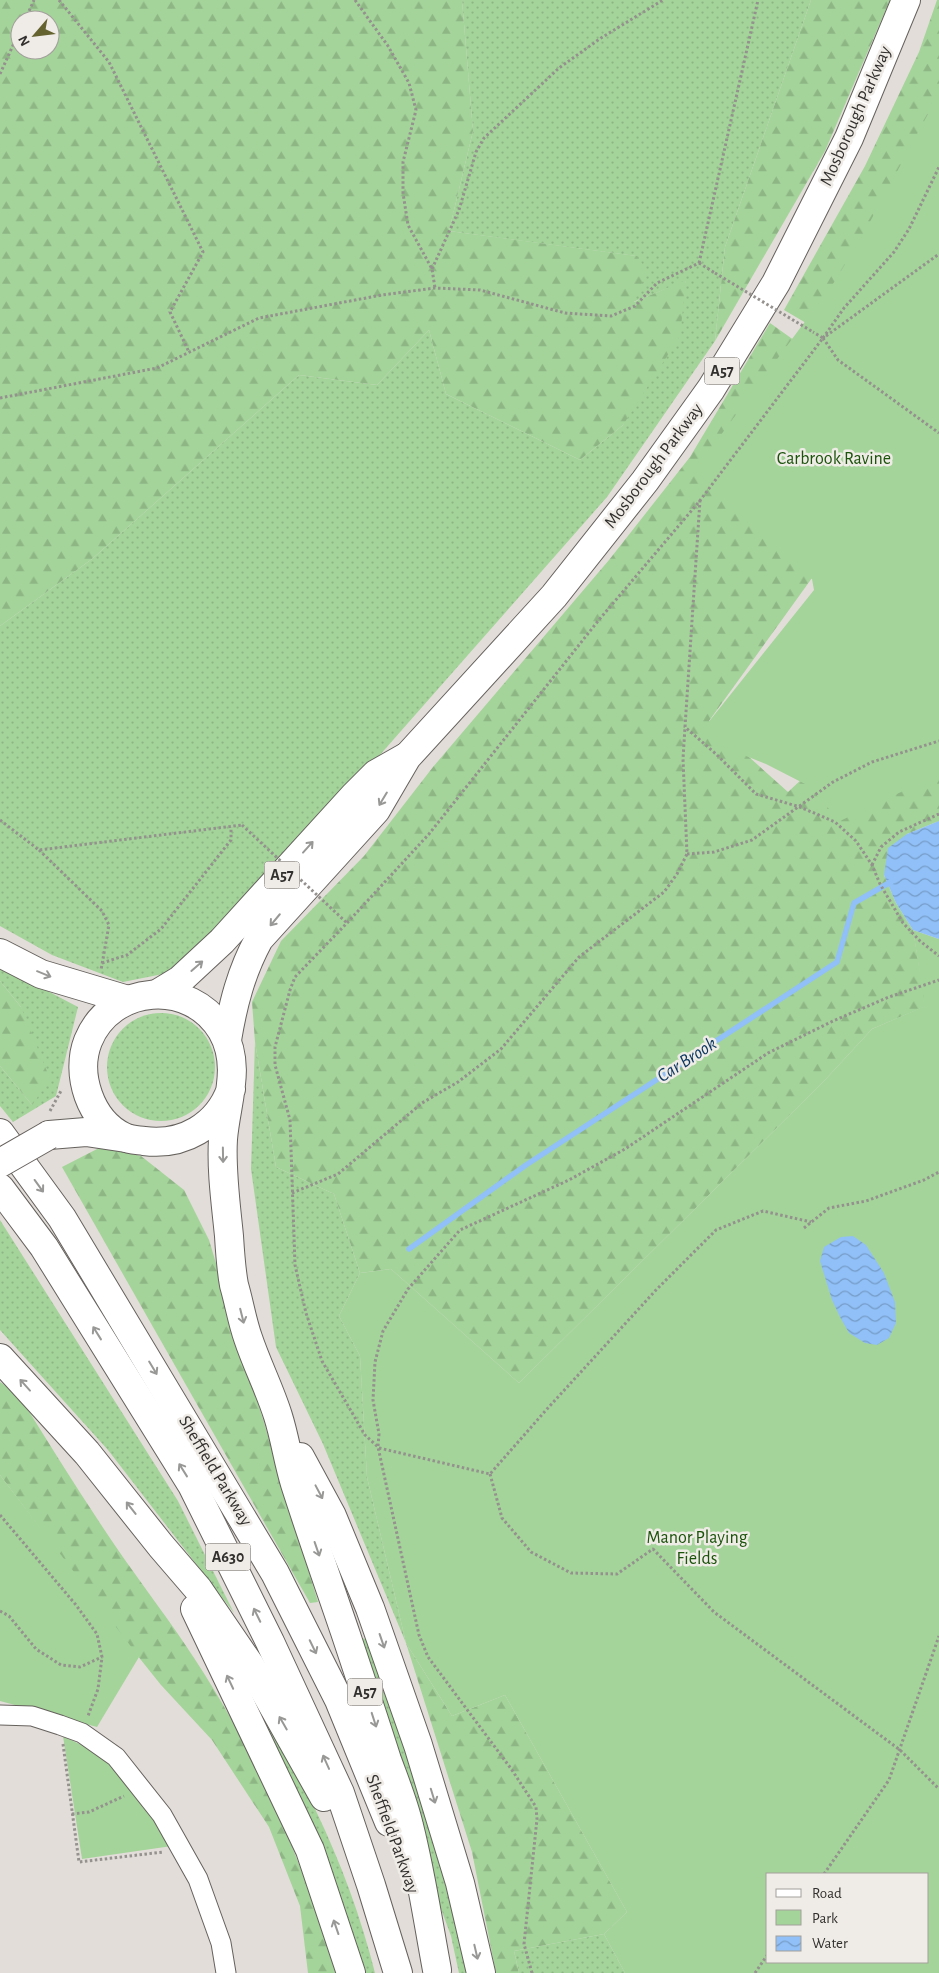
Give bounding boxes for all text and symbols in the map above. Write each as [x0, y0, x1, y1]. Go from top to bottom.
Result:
north arrow [10, 10, 60, 60]
text: N [16, 33, 33, 48]
street label: Mosborough Parkway [817, 43, 895, 189]
road number: A57 [704, 358, 740, 384]
street label: Mosborough Parkway [601, 400, 707, 532]
park label: Carbrook Ravine [777, 450, 891, 468]
one-way arrow [377, 791, 387, 805]
one-way arrow [302, 841, 314, 854]
road number: A57 [264, 862, 300, 888]
one-way arrow [270, 914, 281, 927]
one-way arrow [190, 960, 203, 971]
one-way arrow [36, 970, 51, 980]
water label: Car Brook [654, 1034, 720, 1086]
one-way arrow [219, 1146, 228, 1162]
one-way arrow [34, 1179, 44, 1193]
one-way arrow [238, 1307, 247, 1323]
one-way arrow [92, 1326, 102, 1340]
one-way arrow [149, 1361, 159, 1375]
one-way arrow [19, 1378, 31, 1391]
street label: Sheffield Parkway [175, 1413, 255, 1530]
one-way arrow [178, 1464, 188, 1478]
one-way arrow [315, 1484, 324, 1499]
one-way arrow [125, 1502, 136, 1515]
park label: Manor Playing Fields [647, 1529, 748, 1568]
one-way arrow [313, 1541, 322, 1556]
road number: A630 [206, 1544, 250, 1570]
one-way arrow [252, 1608, 261, 1623]
one-way arrow [378, 1633, 387, 1649]
one-way arrow [309, 1639, 318, 1654]
one-way arrow [224, 1675, 234, 1690]
road number: A57 [348, 1678, 382, 1705]
one-way arrow [370, 1711, 379, 1727]
one-way arrow [277, 1717, 287, 1731]
one-way arrow [321, 1755, 330, 1770]
street label: Sheffield Parkway [362, 1772, 422, 1896]
one-way arrow [429, 1787, 439, 1803]
legend [766, 1873, 929, 1963]
text: Road [812, 1886, 842, 1901]
text: Park [812, 1911, 838, 1926]
one-way arrow [331, 1920, 340, 1935]
text: Water [812, 1936, 848, 1951]
one-way arrow [472, 1944, 481, 1960]

